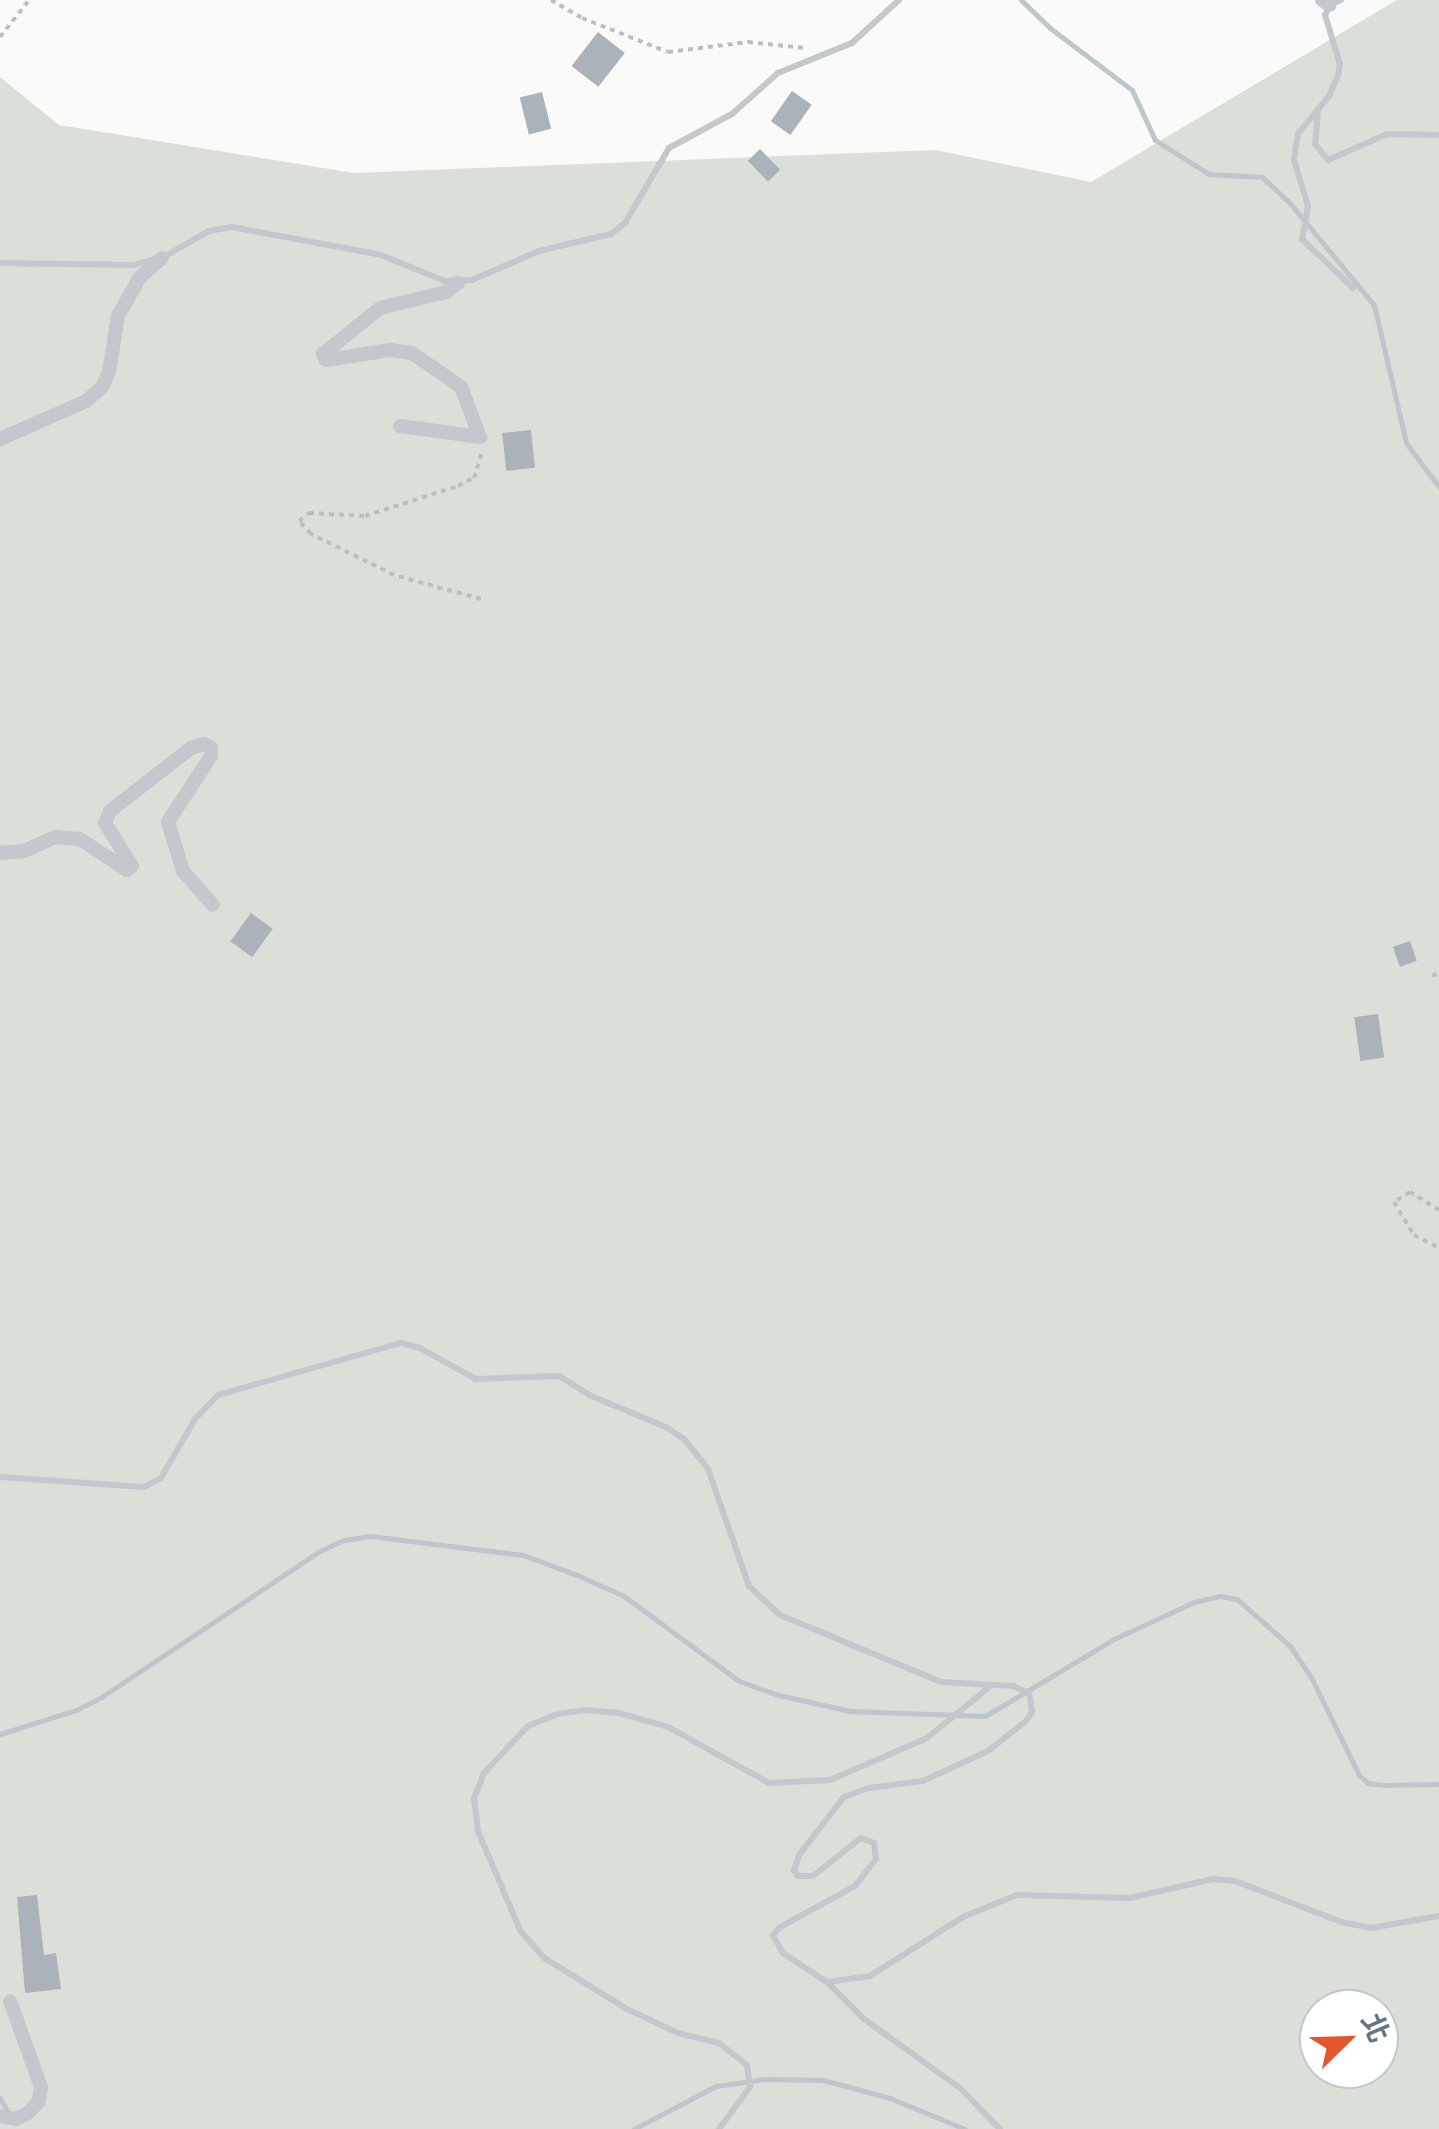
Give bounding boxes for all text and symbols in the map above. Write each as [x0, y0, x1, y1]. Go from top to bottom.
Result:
north arrow [1299, 1989, 1399, 2089]
text: 北 [1355, 2009, 1396, 2047]

